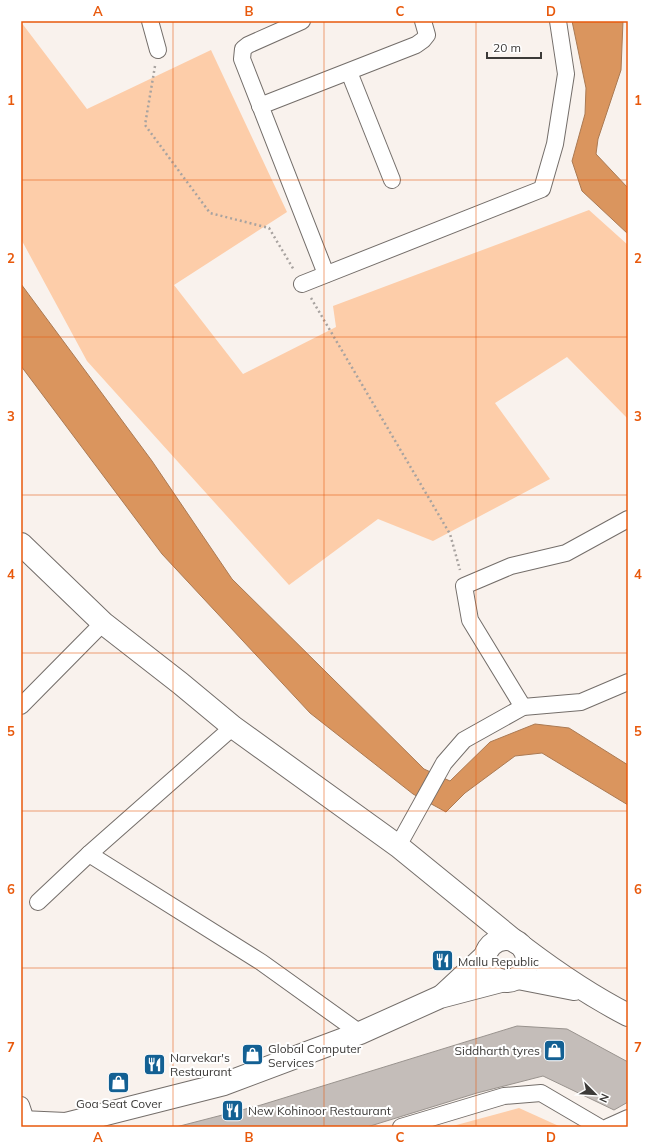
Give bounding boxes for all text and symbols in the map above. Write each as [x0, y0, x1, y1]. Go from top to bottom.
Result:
text: A [93, 3, 103, 19]
text: B [245, 3, 254, 19]
text: C [396, 3, 405, 19]
text: D [546, 3, 556, 19]
scale bar [487, 34, 541, 60]
text: 20 m [493, 40, 521, 55]
text: 1 [7, 92, 15, 108]
text: 1 [634, 92, 642, 108]
text: 2 [7, 250, 15, 266]
text: 2 [634, 250, 642, 266]
text: 3 [7, 408, 15, 424]
text: 3 [634, 408, 642, 424]
text: 4 [7, 566, 15, 582]
text: 4 [634, 566, 642, 582]
text: 5 [7, 723, 15, 739]
text: 5 [634, 723, 642, 739]
text: 6 [7, 881, 15, 897]
text: 6 [634, 881, 642, 897]
restaurant icon: Mallu Republic [430, 948, 456, 974]
place label: Mallu Republic [458, 954, 539, 969]
shop icon: Siddharth tyres [542, 1037, 568, 1063]
text: 7 [7, 1039, 15, 1055]
text: 7 [634, 1039, 642, 1055]
place label: Global Computer Services [268, 1041, 362, 1070]
shop icon: Global Computer Services [240, 1042, 266, 1068]
place label: Siddharth tyres [455, 1043, 540, 1058]
place label: Narvekar's Restaurant [170, 1050, 232, 1079]
restaurant icon: Narvekar's Restaurant [141, 1051, 167, 1077]
shop icon: Goa Seat Cover [106, 1069, 132, 1095]
north arrow [575, 1074, 615, 1114]
text: N [596, 1091, 612, 1105]
place label: Goa Seat Cover [76, 1096, 163, 1111]
restaurant icon: New Kohinoor Restaurant [219, 1097, 245, 1123]
place label: New Kohinoor Restaurant [248, 1103, 391, 1118]
text: A [93, 1129, 103, 1145]
text: B [245, 1129, 254, 1145]
text: C [396, 1129, 405, 1145]
text: D [546, 1129, 556, 1145]

